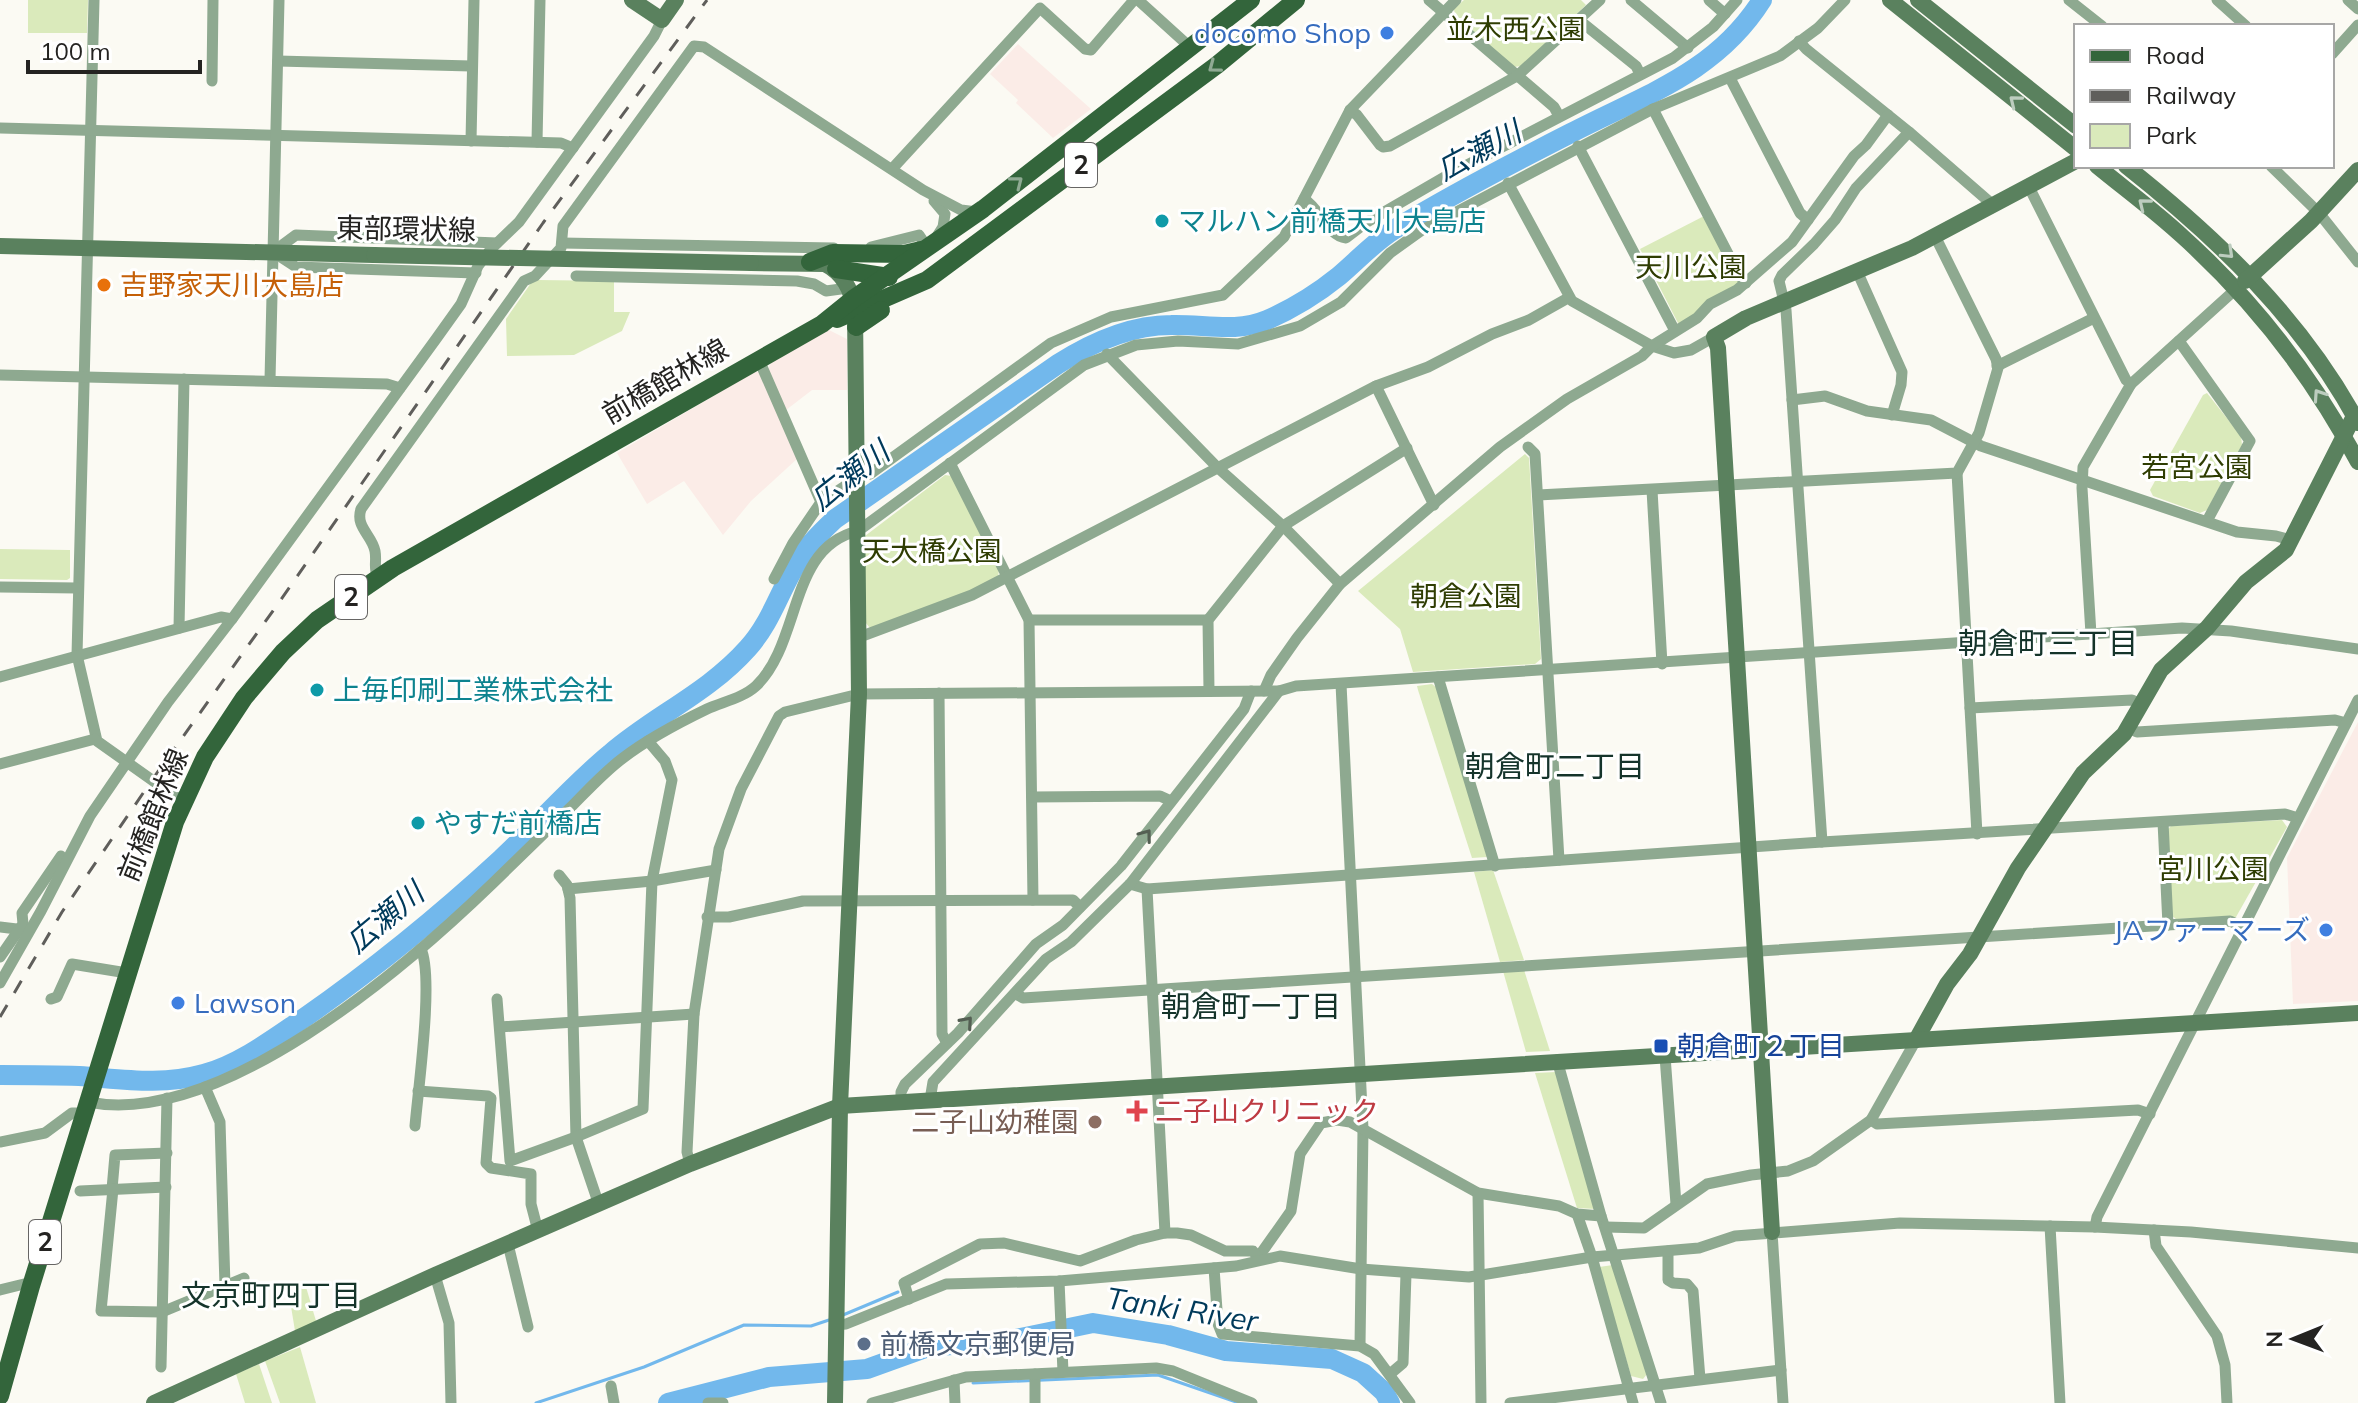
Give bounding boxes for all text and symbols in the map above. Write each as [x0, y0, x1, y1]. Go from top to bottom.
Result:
park label: 並木西公園 [1446, 11, 1586, 46]
place label: docomo Shop [1194, 15, 1371, 50]
scale bar [28, 24, 200, 74]
marker: docomo Shop [1378, 24, 1396, 42]
legend [2074, 24, 2334, 168]
text: 100 m [40, 36, 111, 66]
text: Road [2146, 40, 2205, 70]
one-way arrow [1208, 57, 1223, 71]
text: Railway [2146, 80, 2236, 110]
one-way arrow [2009, 96, 2024, 110]
water label: 広瀬川 [1430, 111, 1530, 188]
text: Park [2146, 120, 2197, 150]
road number: 2 [1065, 143, 1097, 187]
one-way arrow [1008, 178, 1023, 192]
one-way arrow [2139, 199, 2153, 214]
place label: マルハン前橋天川大島店 [1178, 203, 1486, 238]
street label: 東部環状線 [336, 210, 476, 247]
marker: マルハン前橋天川大島店 [1153, 212, 1171, 230]
one-way arrow [2219, 244, 2233, 258]
park label: 天川公園 [1635, 249, 1747, 284]
place label: 吉野家天川大島店 [120, 267, 344, 302]
marker: 吉野家天川大島店 [95, 276, 113, 294]
street label: 前橋館林線 [595, 330, 734, 431]
one-way arrow [2313, 389, 2328, 403]
water label: 広瀬川 [802, 431, 899, 518]
park label: 若宮公園 [2141, 449, 2253, 484]
park label: 天大橋公園 [862, 533, 1002, 568]
road number: 2 [335, 575, 367, 619]
park label: 朝倉公園 [1410, 578, 1522, 613]
district label: 朝倉町三丁目 [1958, 624, 2138, 662]
place label: 上毎印刷工業株式会社 [333, 672, 613, 707]
marker: 上毎印刷工業株式会社 [308, 681, 326, 699]
street label: 前橋館林線 [110, 743, 195, 886]
district label: 朝倉町二丁目 [1465, 747, 1645, 785]
place label: やすだ前橋店 [434, 805, 602, 840]
marker: やすだ前橋店 [409, 814, 427, 832]
one-way arrow [1136, 829, 1151, 844]
park label: 宮川公園 [2157, 851, 2269, 886]
water label: 広瀬川 [338, 872, 433, 961]
place label: JAファーマーズ [2114, 912, 2310, 947]
marker: JAファーマーズ [2317, 921, 2335, 939]
place label: Lawson [194, 985, 296, 1020]
district label: 朝倉町一丁目 [1161, 987, 1341, 1025]
marker: Lawson [169, 994, 187, 1012]
one-way arrow [957, 1017, 972, 1032]
place label: 朝倉町２丁目 [1677, 1028, 1845, 1063]
marker: 朝倉町２丁目 [1652, 1037, 1670, 1055]
place label: 二子山クリニック [1155, 1093, 1379, 1128]
marker: 二子山クリニック [1126, 1100, 1148, 1122]
place label: 二子山幼稚園 [911, 1104, 1079, 1139]
marker: 二子山幼稚園 [1086, 1113, 1104, 1131]
road number: 2 [29, 1220, 61, 1264]
district label: 文京町四丁目 [181, 1276, 361, 1314]
water label: Tanki River [1104, 1278, 1262, 1340]
north arrow [2254, 1299, 2334, 1379]
place label: 前橋文京郵便局 [880, 1326, 1076, 1361]
text: N [2260, 1331, 2288, 1348]
marker: 前橋文京郵便局 [855, 1335, 873, 1353]

